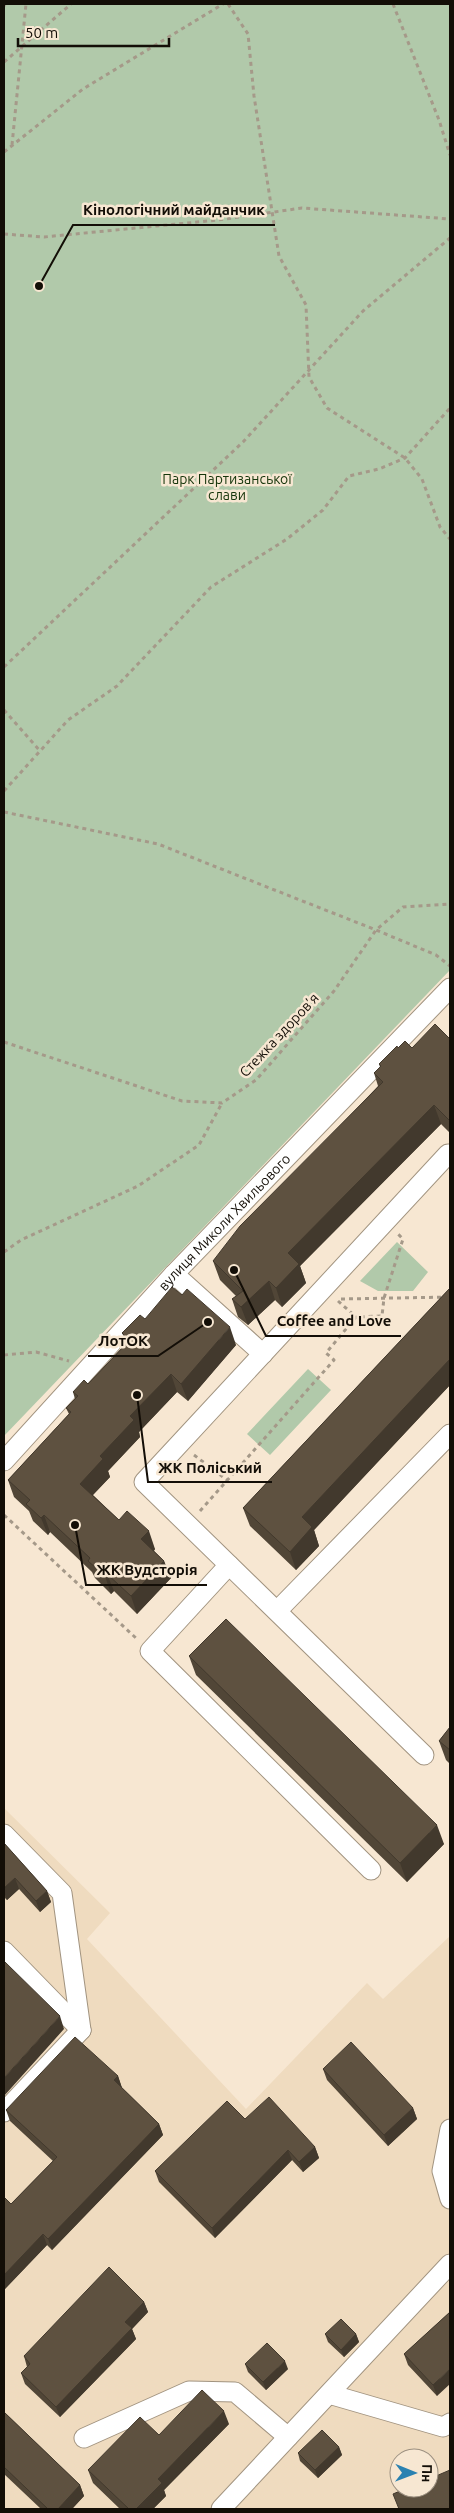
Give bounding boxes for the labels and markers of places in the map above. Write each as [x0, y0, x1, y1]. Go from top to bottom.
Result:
callout: Кінологічний майданчик [73, 195, 275, 225]
callout: Coffee and Love [266, 1306, 401, 1336]
callout: ЛотОК [88, 1326, 158, 1356]
callout: ЖК Поліський [148, 1452, 272, 1482]
callout: ЖК Вудсторія [86, 1555, 207, 1585]

